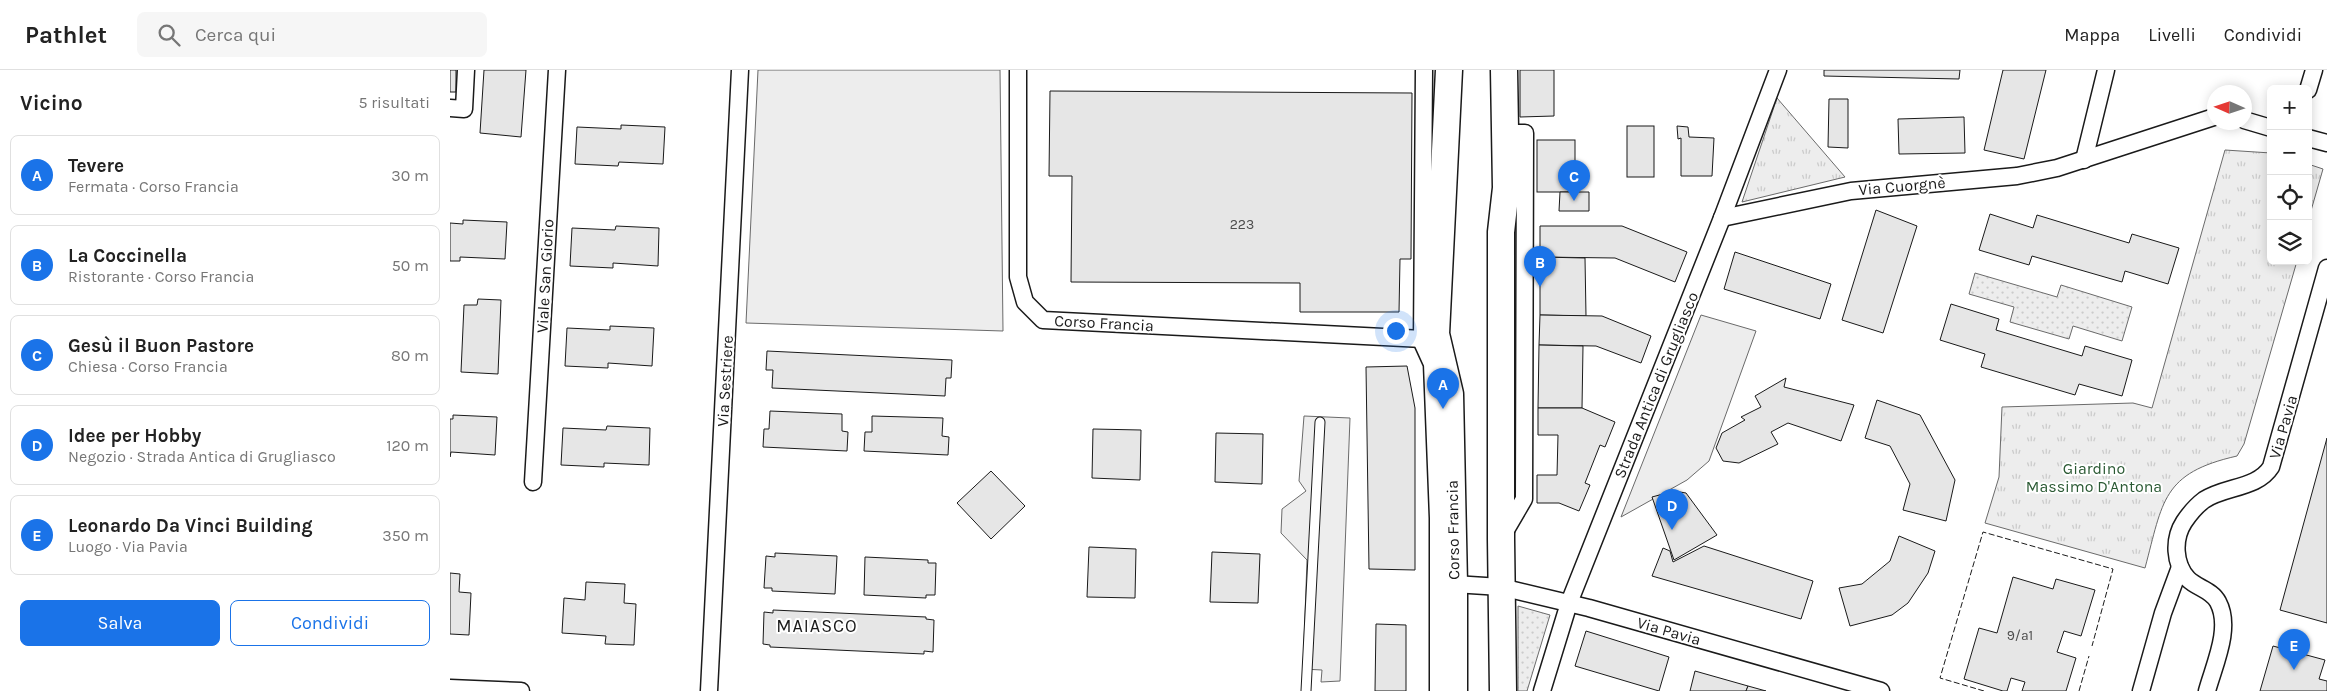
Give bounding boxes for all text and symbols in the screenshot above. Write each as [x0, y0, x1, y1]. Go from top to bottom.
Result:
search box [137, 12, 487, 57]
text: Pathlet [25, 21, 107, 49]
icon: search [155, 21, 183, 49]
text: Cerca qui [195, 24, 276, 46]
text: Mappa [2064, 24, 2120, 46]
text: Livelli [2148, 24, 2196, 46]
text: Condividi [2224, 24, 2302, 46]
north arrow [2207, 85, 2252, 130]
map controls [2267, 85, 2312, 265]
button: + [2267, 85, 2312, 130]
text: Vicino [20, 91, 83, 115]
text: 5 risultati [358, 93, 430, 112]
button: − [2267, 130, 2312, 175]
text: Tevere [68, 155, 124, 177]
pin: C [1558, 160, 1590, 201]
text: A [32, 166, 42, 185]
text: 30 m [391, 166, 429, 185]
street label: Via Cuorgnè [1858, 173, 1946, 199]
button: locate [2267, 175, 2312, 220]
text: Fermata · Corso Francia [68, 177, 239, 196]
house number: 223 [1230, 216, 1254, 233]
street label: Viale San Giorio [533, 219, 557, 333]
button: layers [2267, 220, 2312, 265]
text: La Coccinella [68, 245, 187, 267]
pin: B [1524, 246, 1556, 287]
text: B [32, 256, 42, 275]
text: 50 m [392, 256, 429, 275]
text: Ristorante · Corso Francia [68, 267, 254, 286]
street label: Strada Antica di Grugliasco [1610, 289, 1702, 481]
street label: Corso Francia [1054, 311, 1154, 335]
your location [1383, 318, 1409, 344]
text: Gesù il Buon Pastore [68, 335, 254, 357]
street label: Via Sestriere [713, 335, 737, 427]
text: C [32, 346, 42, 365]
text: 80 m [391, 346, 429, 365]
text: Chiesa · Corso Francia [68, 357, 228, 376]
pin: A [1427, 368, 1459, 409]
street label: Via Pavia [2265, 393, 2301, 461]
text: Idee per Hobby [68, 425, 201, 447]
text: D [32, 436, 42, 455]
text: 120 m [386, 436, 429, 455]
text: Negozio · Strada Antica di Grugliasco [68, 447, 336, 466]
park label: Giardino Massimo D'Antona [2026, 459, 2162, 496]
street label: Corso Francia [1443, 480, 1463, 580]
pin: D [1656, 489, 1688, 530]
text: Leonardo Da Vinci Building [68, 515, 312, 537]
text: E [32, 526, 42, 545]
text: 350 m [382, 526, 429, 545]
text: Luogo · Via Pavia [68, 537, 188, 556]
button: Salva [20, 600, 220, 646]
button: Condividi [230, 600, 430, 646]
street label: Via Pavia [1635, 613, 1703, 649]
district label: MAIASCO [776, 615, 858, 637]
house number: 9/a1 [2007, 627, 2033, 644]
pin: E [2278, 629, 2310, 670]

